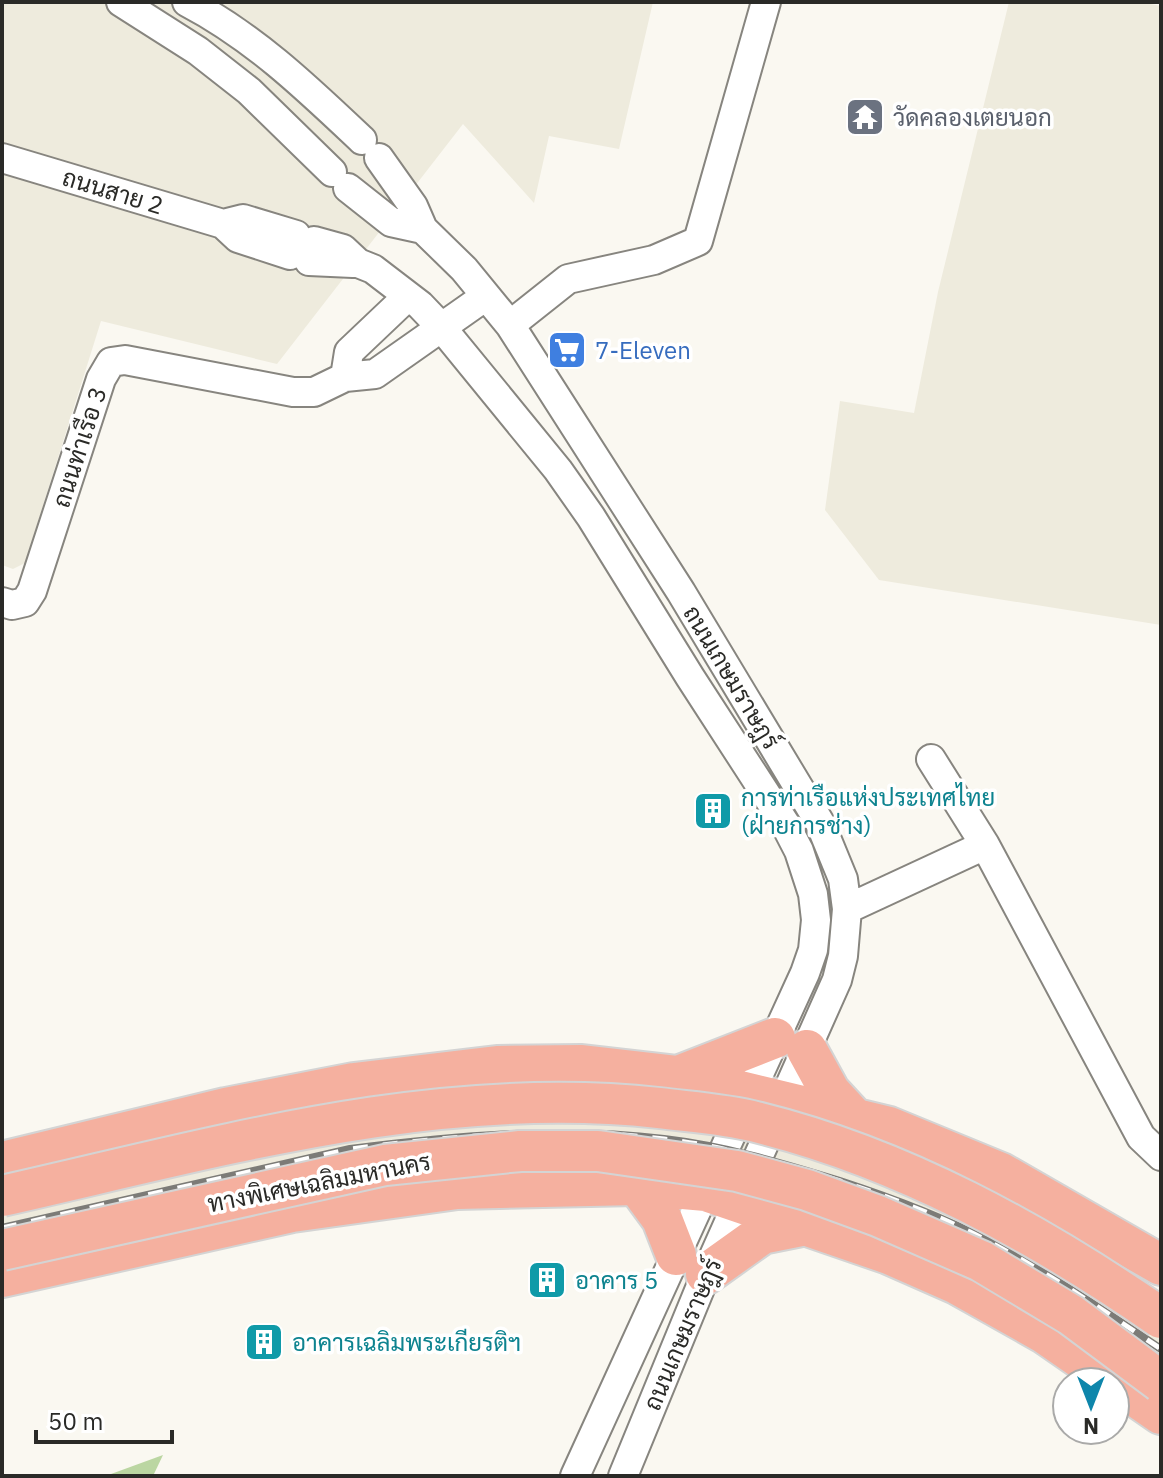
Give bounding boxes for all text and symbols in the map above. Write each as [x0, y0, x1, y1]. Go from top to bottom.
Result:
temple icon: วัดคลองเตยนอก [844, 96, 886, 138]
place label: วัดคลองเตยนอก [893, 101, 1052, 133]
street label: ถนนสาย 2 [59, 161, 167, 221]
supermarket icon: 7-Eleven [546, 329, 588, 371]
place label: 7-Eleven [595, 334, 691, 366]
street label: ถนนท่าเรือ 3 [44, 383, 114, 511]
street label: ถนนเกษมราษฎร์ [676, 599, 788, 755]
place label: การท่าเรือแห่งประเทศไทย (ฝ่ายการช่าง) [741, 781, 995, 841]
building icon: การท่าเรือแห่งประเทศไทย (ฝ่ายการช่าง) [692, 790, 734, 832]
street label: ทางพิเศษเฉลิมมหานคร [205, 1145, 433, 1219]
street label: ถนนเกษมราษฎร์ [636, 1253, 729, 1415]
building icon: อาคาร 5 [526, 1259, 568, 1301]
place label: อาคาร 5 [575, 1264, 659, 1296]
building icon: อาคารเฉลิมพระเกียรติฯ [243, 1321, 285, 1363]
place label: อาคารเฉลิมพระเกียรติฯ [292, 1326, 521, 1358]
north arrow [1051, 1366, 1131, 1446]
scale bar [36, 1394, 172, 1444]
text: 50 m [48, 1405, 103, 1437]
text: N [1083, 1412, 1099, 1441]

